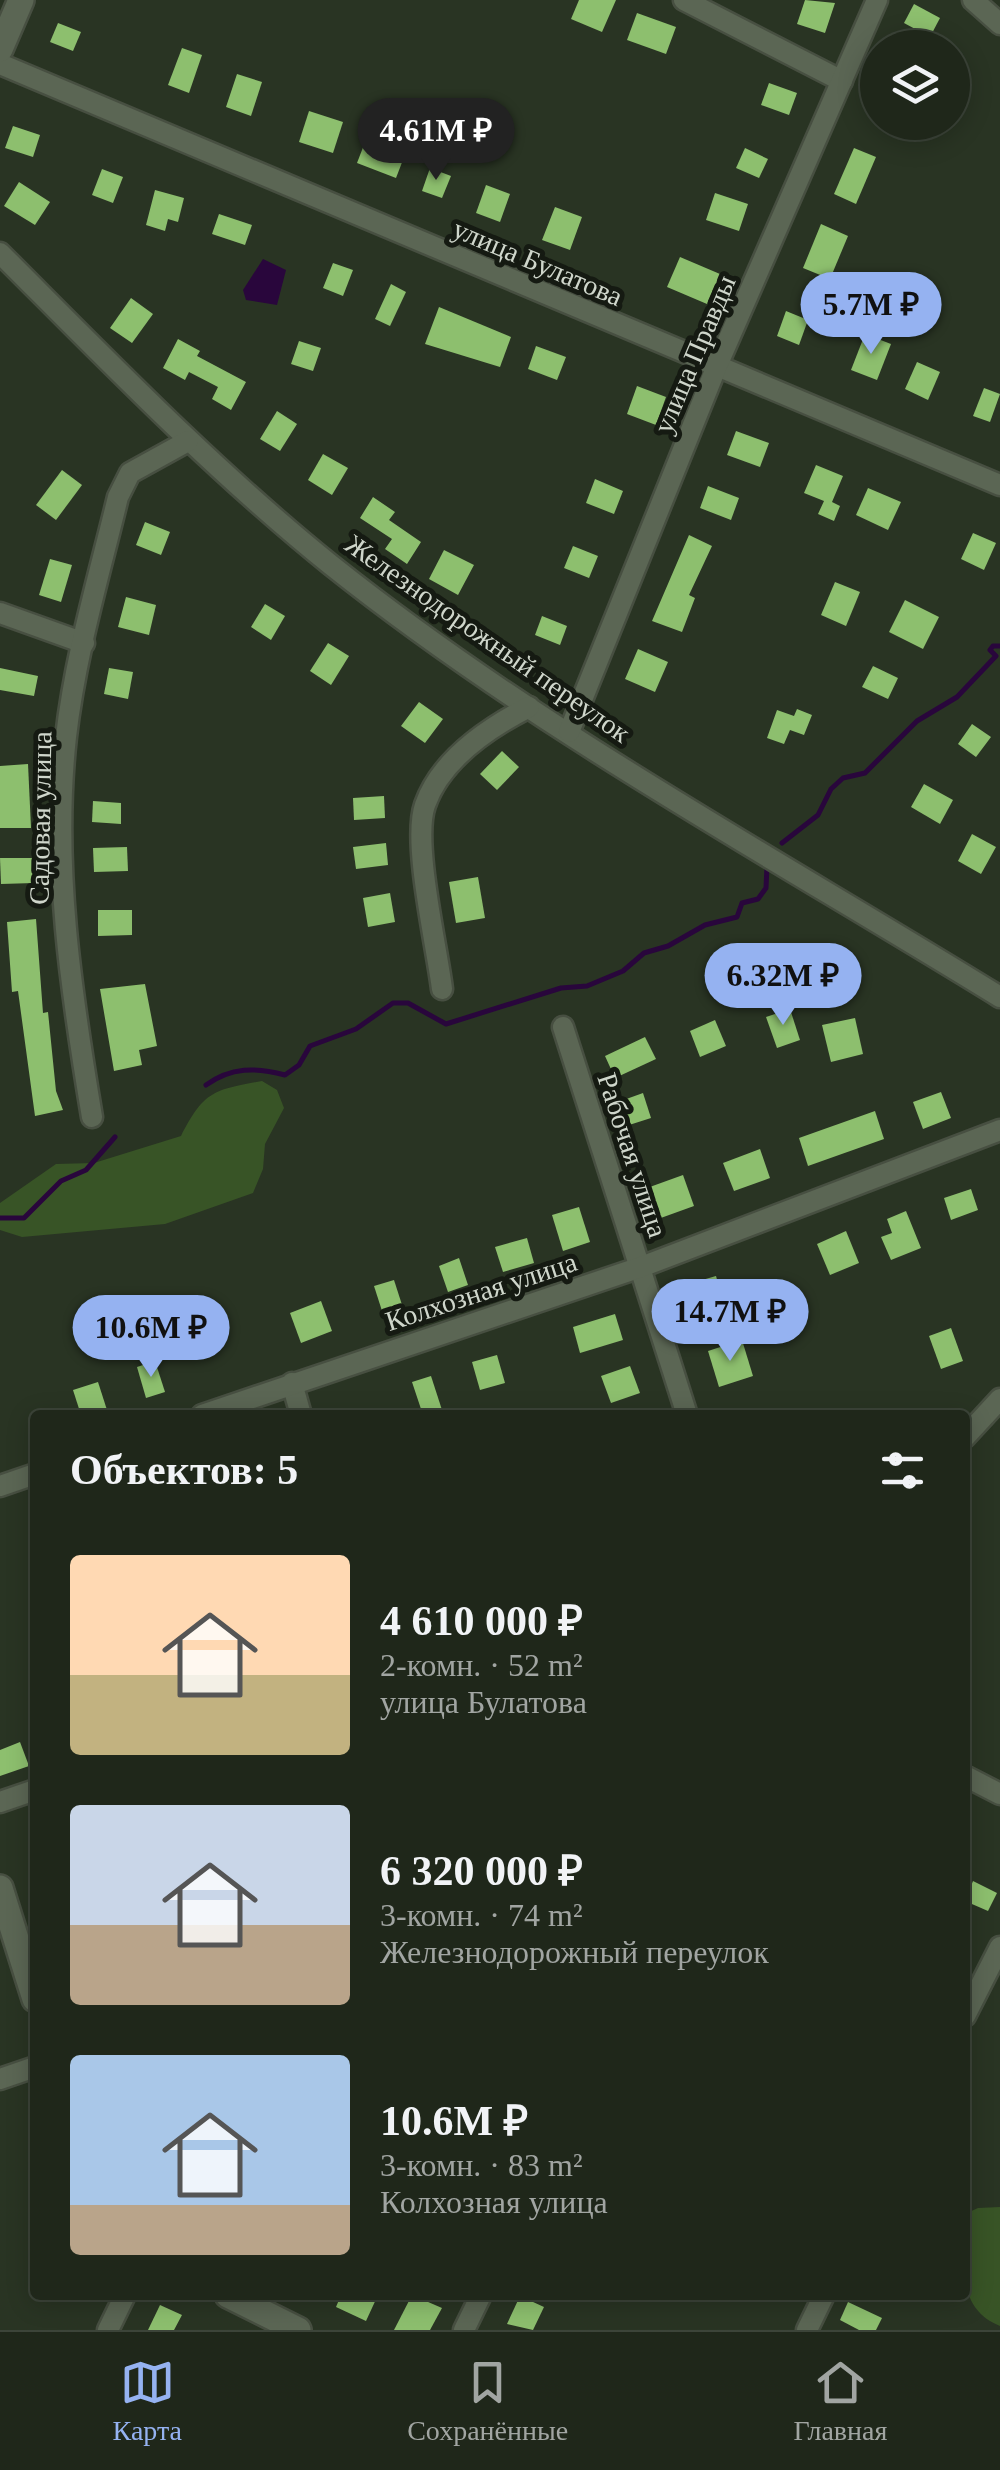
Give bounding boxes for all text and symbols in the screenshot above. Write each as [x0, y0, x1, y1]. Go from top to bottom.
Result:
map controls [860, 30, 970, 140]
button: layers [860, 30, 970, 140]
pin: 4.61M ₽ [344, 98, 528, 183]
text: 4.61M ₽ [380, 112, 492, 148]
street label: улица Булатова [448, 213, 628, 312]
street label: улица Правды [647, 270, 742, 438]
pin: 5.7M ₽ [790, 272, 952, 357]
text: 5.7M ₽ [823, 286, 919, 322]
street label: Железнодорожный переулок [339, 528, 636, 749]
street label: Садовая улица [23, 730, 58, 905]
pin: 6.32M ₽ [691, 943, 875, 1028]
text: 6.32M ₽ [727, 957, 839, 993]
street label: Рабочая улица [591, 1069, 674, 1242]
street label: Колхозная улица [382, 1246, 581, 1337]
pin: 14.7M ₽ [638, 1279, 822, 1364]
text: 14.7M ₽ [674, 1293, 786, 1329]
pin: 10.6M ₽ [59, 1295, 243, 1380]
text: 10.6M ₽ [95, 1309, 207, 1345]
icon: filters [875, 1443, 930, 1498]
text: Объектов: 5 [70, 1447, 298, 1493]
icon: home [150, 1595, 270, 1715]
text: 4 610 000 ₽ [380, 1598, 583, 1644]
text: 2-комн. · 52 m² [380, 1647, 582, 1683]
text: улица Булатова [380, 1684, 587, 1720]
icon: home [150, 1845, 270, 1965]
text: 6 320 000 ₽ [380, 1848, 583, 1894]
text: 3-комн. · 74 m² [380, 1897, 582, 1933]
text: Железнодорожный переулок [380, 1934, 769, 1970]
icon: home [150, 2095, 270, 2215]
text: 10.6M ₽ [380, 2098, 528, 2144]
text: 3-комн. · 83 m² [380, 2147, 582, 2183]
text: Колхозная улица [380, 2184, 608, 2220]
tab: Карта [113, 2355, 182, 2447]
tab: Сохранённые [407, 2355, 568, 2447]
tab: Главная [793, 2355, 887, 2447]

